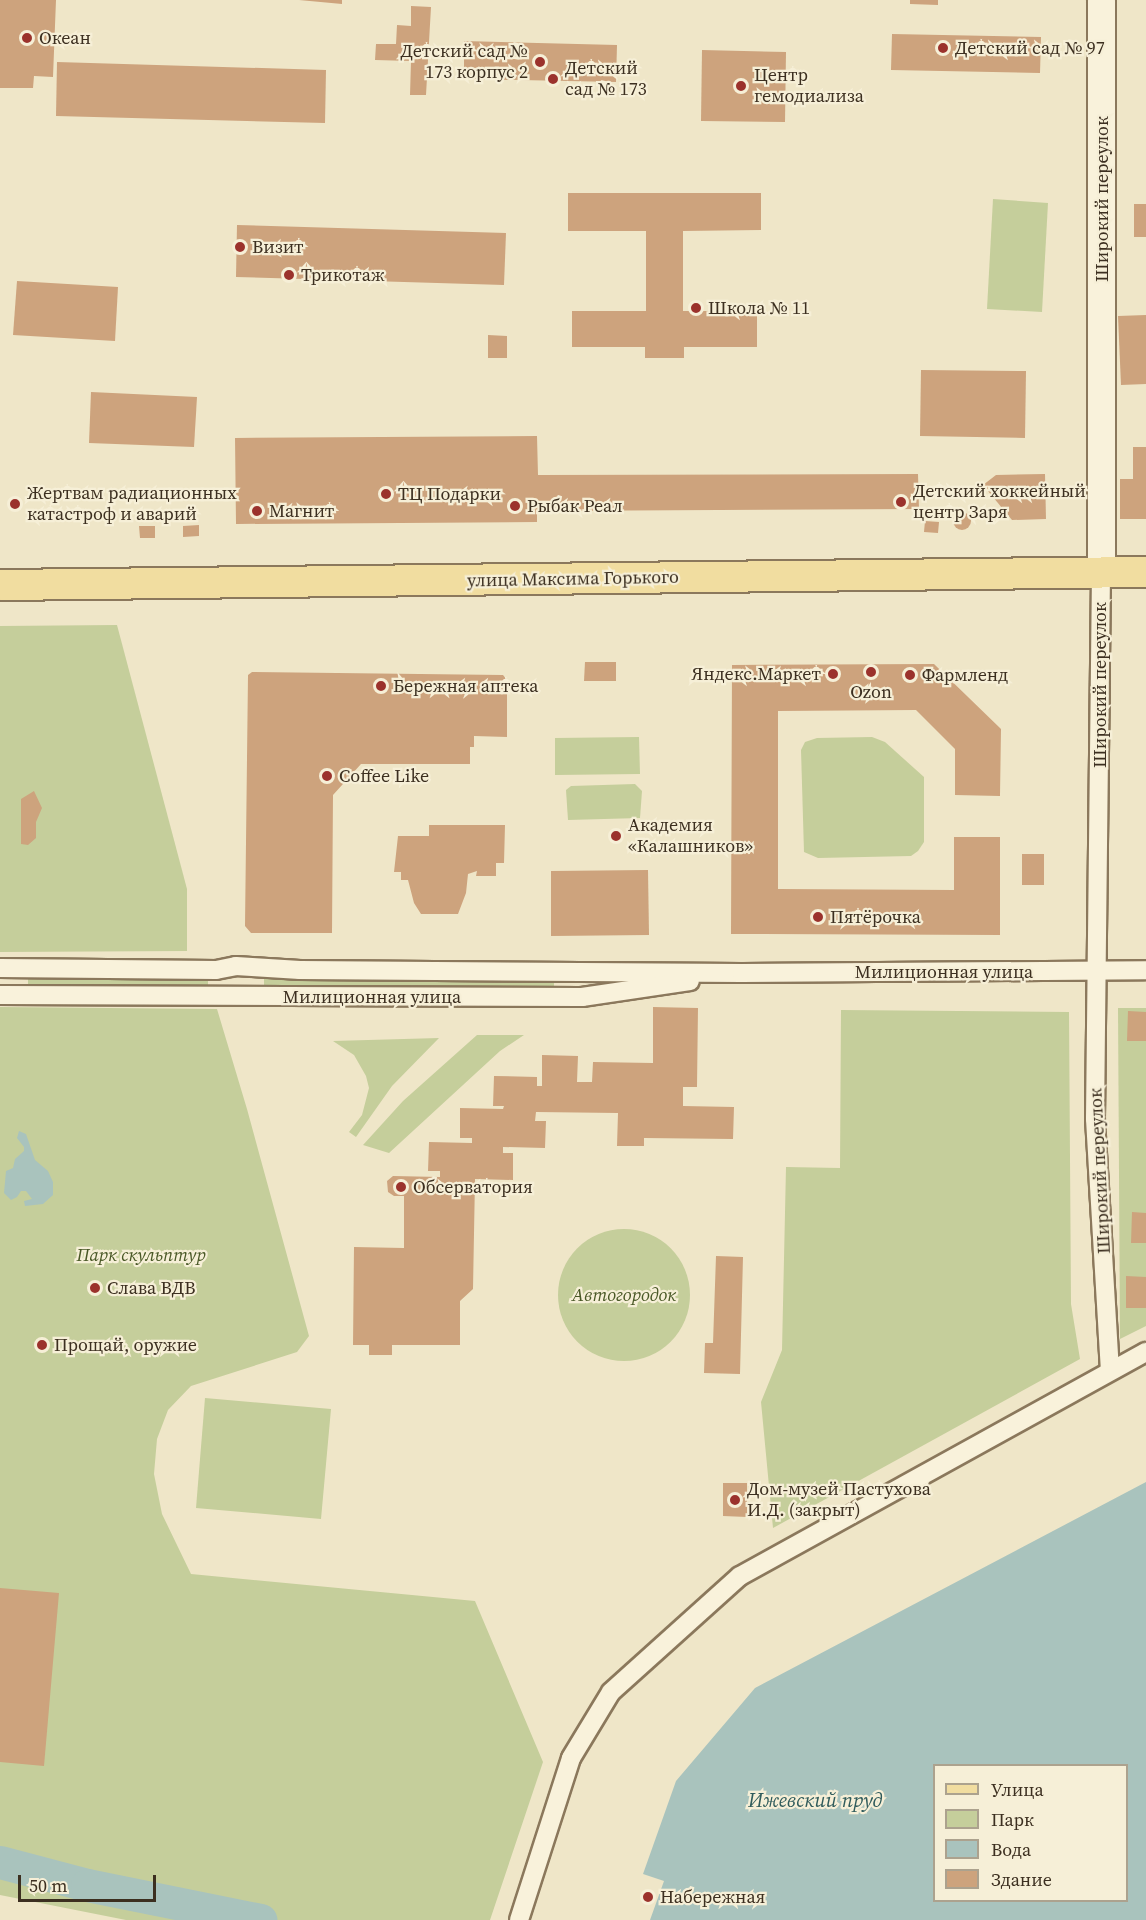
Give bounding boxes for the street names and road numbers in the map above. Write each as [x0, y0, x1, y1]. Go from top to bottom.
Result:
street label: Широкий переулок [1091, 116, 1113, 282]
street label: улица Максима Горького [467, 566, 679, 592]
street label: Широкий переулок [1089, 602, 1111, 768]
street label: Милиционная улица [855, 961, 1033, 983]
street label: Милиционная улица [283, 986, 461, 1008]
street label: Широкий переулок [1085, 1088, 1115, 1254]

